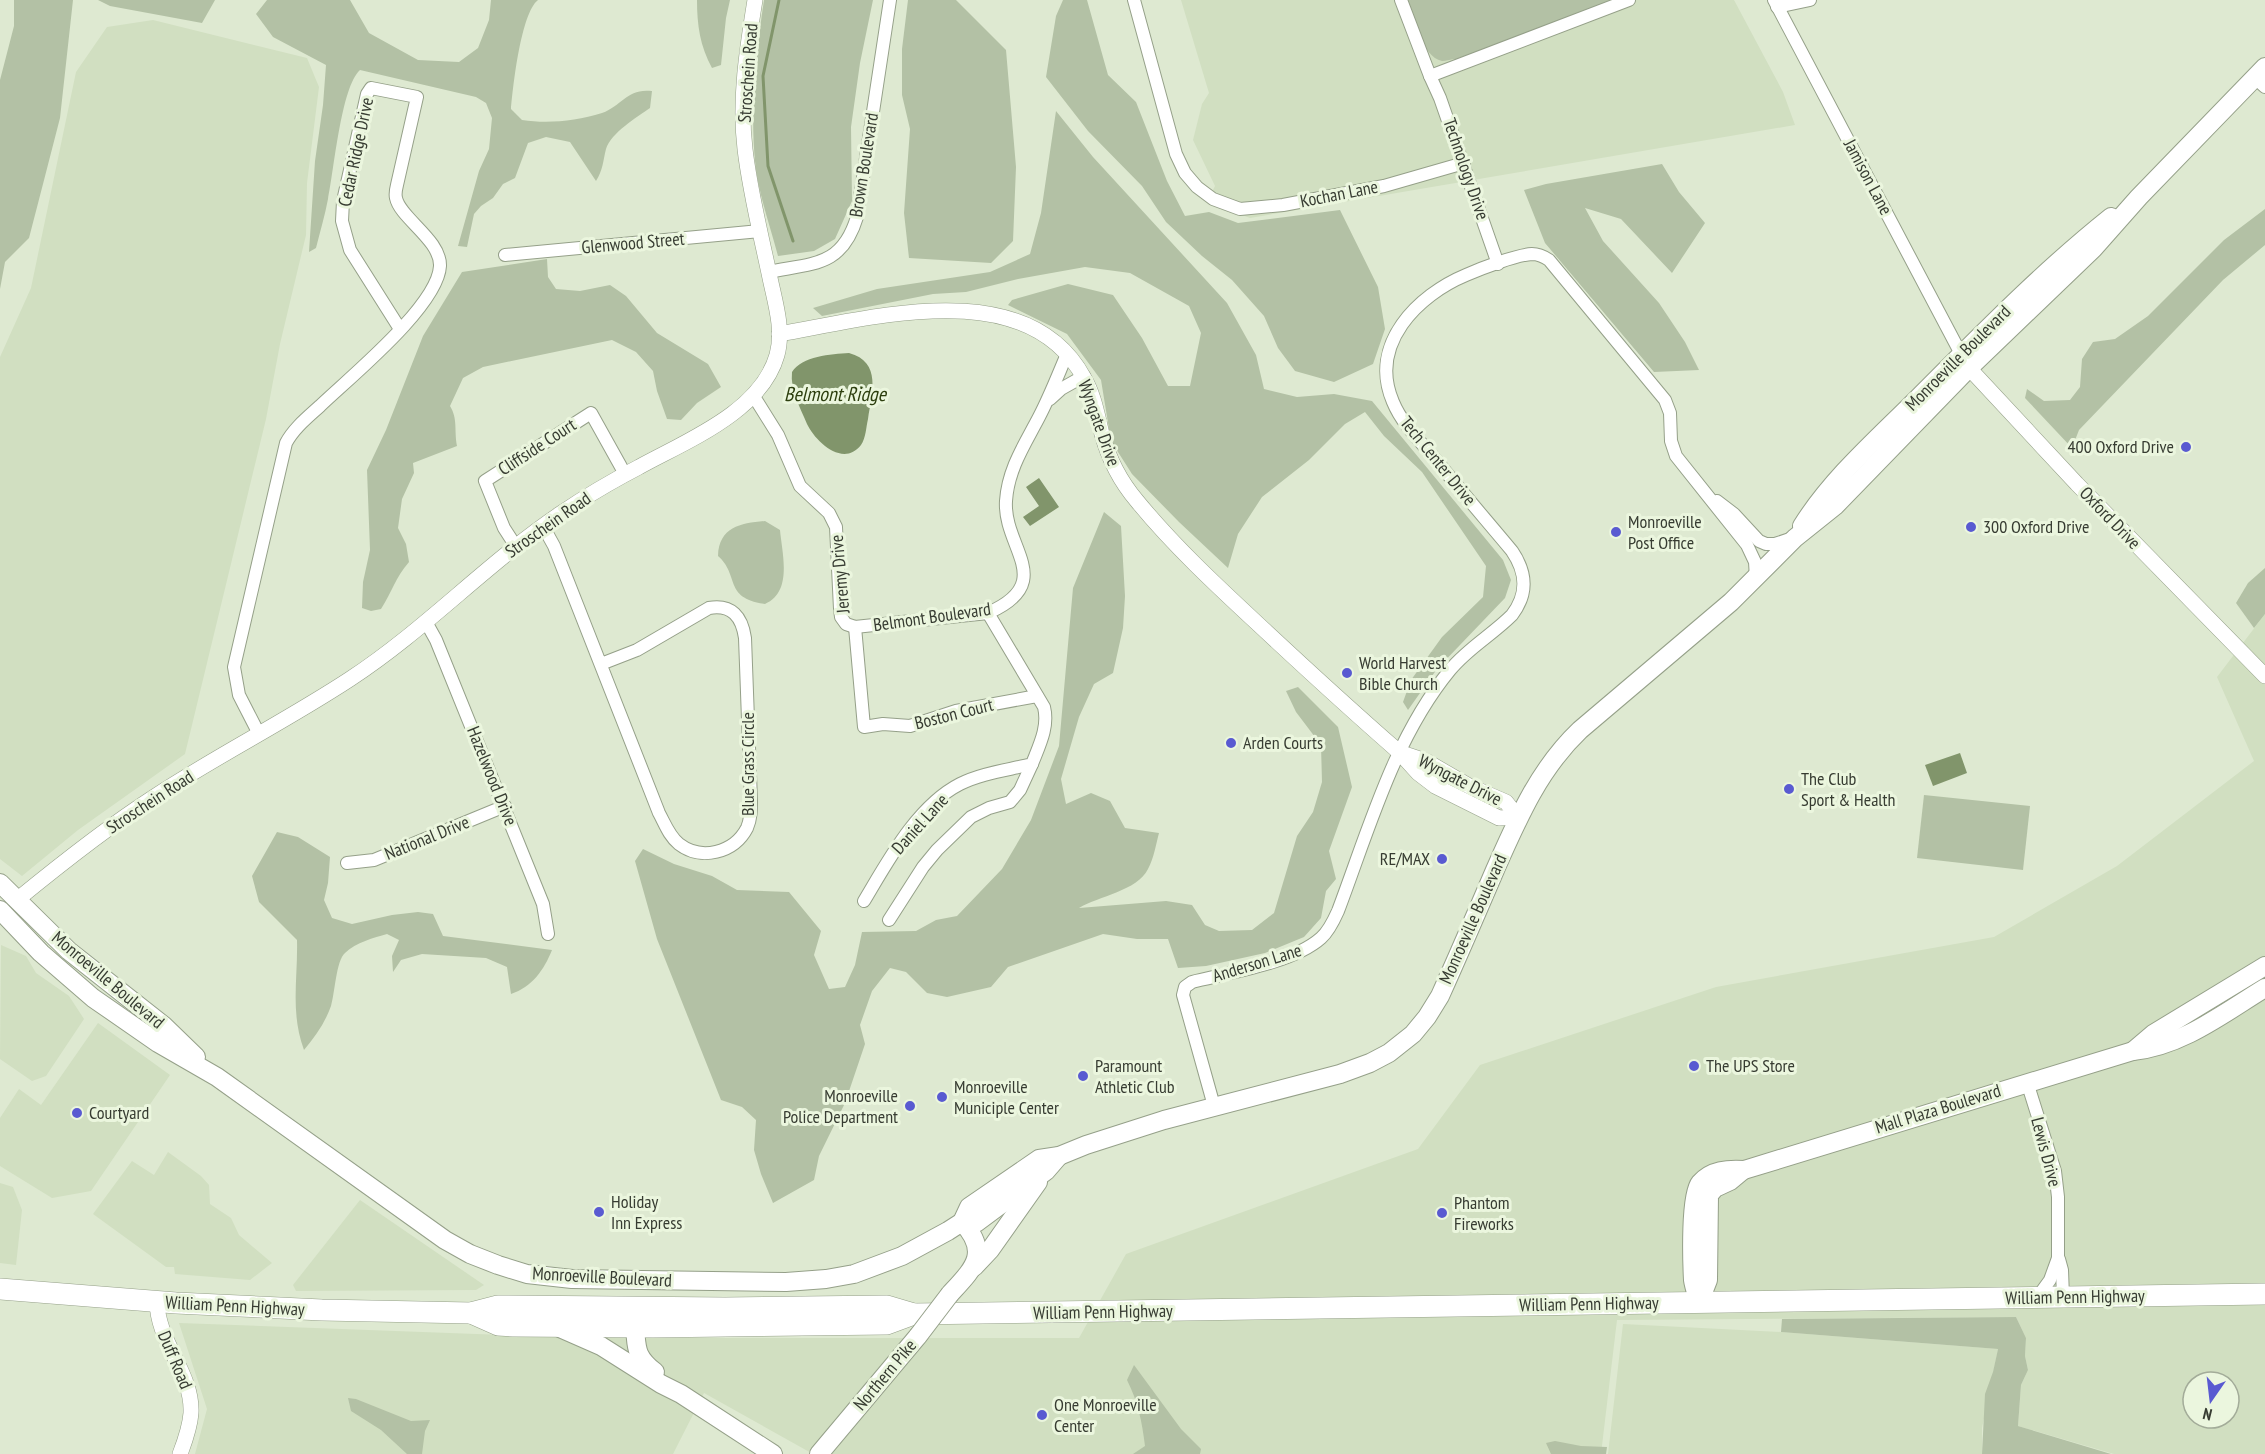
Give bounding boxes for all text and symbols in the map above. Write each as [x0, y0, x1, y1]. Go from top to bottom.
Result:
street label: Stroschein Road [733, 23, 762, 123]
street label: Cedar Ridge Drive [333, 95, 378, 209]
street label: Brown Boulevard [844, 111, 883, 219]
street label: Technology Drive [1438, 115, 1495, 223]
street label: Jamison Lane [1838, 134, 1898, 219]
street label: Kochan Lane [1298, 175, 1380, 212]
street label: Glenwood Street [581, 227, 685, 258]
street label: Monroeville Boulevard [1900, 300, 2015, 415]
street label: Wyngate Drive [1073, 376, 1126, 469]
water label: Belmont Ridge [784, 381, 888, 407]
street label: Tech Center Drive [1395, 411, 1481, 510]
street label: Cliffside Court [493, 413, 580, 480]
place label: 400 Oxford Drive [2068, 435, 2174, 458]
marker: 400 Oxford Drive [2179, 440, 2193, 454]
street label: Oxford Drive [2075, 481, 2146, 554]
street label: Stroschein Road [500, 487, 595, 563]
place label: Monroeville Post Office [1628, 510, 1702, 554]
place label: 300 Oxford Drive [1983, 515, 2090, 538]
marker: 300 Oxford Drive [1964, 520, 1978, 534]
marker: Monroeville Post Office [1609, 525, 1623, 539]
street label: Jeremy Drive [825, 534, 854, 615]
street label: Belmont Boulevard [872, 597, 992, 636]
place label: World Harvest Bible Church [1359, 651, 1446, 695]
marker: World Harvest Bible Church [1340, 666, 1354, 680]
street label: Boston Court [912, 693, 996, 734]
street label: Blue Grass Circle [736, 712, 759, 816]
street label: Hazelwood Drive [462, 723, 523, 829]
place label: Arden Courts [1243, 731, 1323, 754]
marker: Arden Courts [1224, 736, 1238, 750]
street label: Wyngate Drive [1415, 749, 1506, 810]
street label: Stroschein Road [102, 765, 198, 838]
place label: The Club Sport & Health [1801, 767, 1895, 811]
marker: The Club Sport & Health [1782, 782, 1796, 796]
street label: Daniel Lane [886, 789, 953, 859]
street label: National Drive [381, 810, 473, 865]
place label: RE/MAX [1380, 847, 1430, 870]
street label: Monroeville Boulevard [1434, 850, 1511, 987]
marker: RE/MAX [1435, 852, 1449, 866]
street label: Monroeville Boulevard [47, 926, 169, 1033]
street label: Anderson Lane [1210, 938, 1304, 987]
place label: Paramount Athletic Club [1095, 1054, 1175, 1098]
place label: The UPS Store [1706, 1054, 1795, 1077]
marker: The UPS Store [1687, 1059, 1701, 1073]
marker: Paramount Athletic Club [1076, 1069, 1090, 1083]
place label: Monroeville Municiple Center [954, 1075, 1059, 1119]
street label: Mall Plaza Boulevard [1872, 1078, 2003, 1139]
place label: Monroeville Police Department [783, 1084, 898, 1128]
marker: Monroeville Municiple Center [935, 1090, 949, 1104]
marker: Monroeville Police Department [903, 1099, 917, 1113]
place label: Courtyard [89, 1101, 149, 1124]
marker: Courtyard [70, 1106, 84, 1120]
street label: Lewis Drive [2026, 1115, 2067, 1189]
place label: Holiday Inn Express [611, 1190, 682, 1234]
place label: Phantom Fireworks [1454, 1191, 1514, 1235]
marker: Holiday Inn Express [592, 1205, 606, 1219]
marker: Phantom Fireworks [1435, 1206, 1449, 1220]
street label: Monroeville Boulevard [532, 1261, 672, 1292]
street label: William Penn Highway [2005, 1284, 2145, 1309]
street label: William Penn Highway [165, 1290, 306, 1321]
street label: William Penn Highway [1519, 1291, 1659, 1316]
street label: William Penn Highway [1033, 1299, 1173, 1324]
street label: Duff Road [153, 1327, 198, 1392]
street label: Northern Pike [848, 1334, 921, 1415]
north arrow [2181, 1370, 2241, 1430]
place label: One Monroeville Center [1054, 1393, 1157, 1437]
text: N [2201, 1404, 2214, 1425]
marker: One Monroeville Center [1035, 1408, 1049, 1422]

